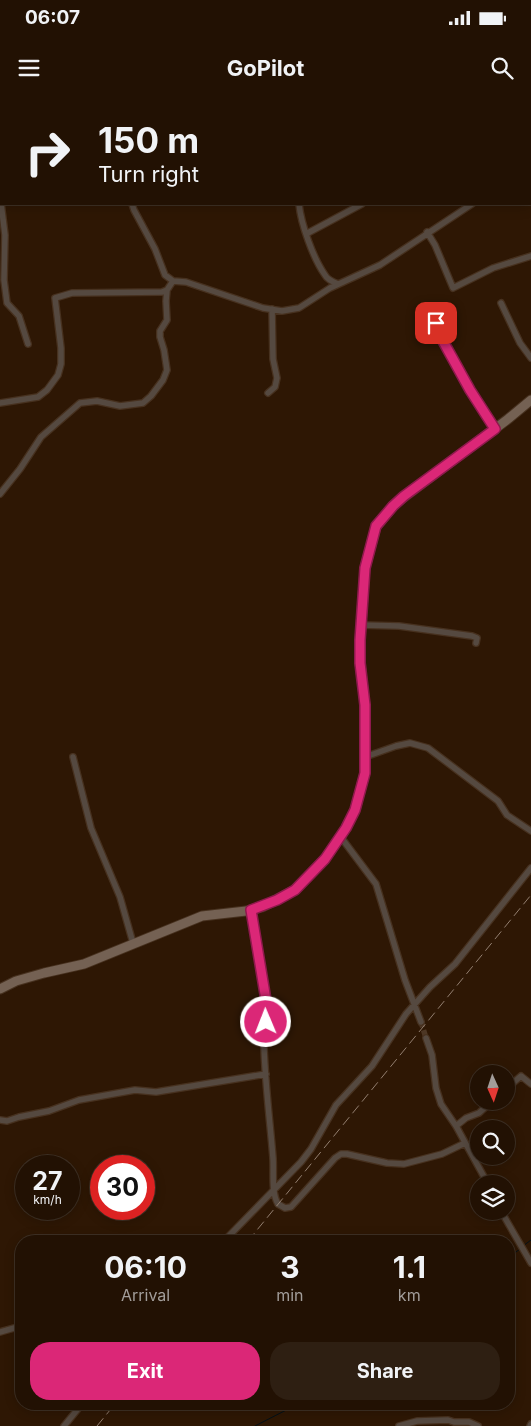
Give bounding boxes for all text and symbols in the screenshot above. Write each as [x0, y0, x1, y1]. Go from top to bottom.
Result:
text: 06:07 [25, 6, 80, 29]
icon: menu [15, 54, 43, 82]
icon: search [488, 54, 516, 82]
text: GoPilot [227, 55, 304, 81]
text: 150 m [98, 119, 199, 161]
icon: right [15, 120, 80, 185]
text: Turn right [98, 161, 199, 187]
pin [415, 302, 457, 344]
icon: arrive [422, 309, 450, 337]
position arrow [239, 995, 291, 1047]
north arrow [470, 1065, 515, 1110]
map controls [470, 1065, 515, 1220]
button: search [470, 1120, 515, 1165]
speed limit sign: 30 [90, 1155, 155, 1220]
text: 27 [32, 1166, 63, 1196]
button: layers [470, 1175, 515, 1220]
text: km/h [33, 1192, 62, 1207]
text: 06:10 [104, 1249, 187, 1285]
text: 3 [280, 1249, 300, 1285]
text: 1.1 [393, 1249, 426, 1285]
text: Arrival [121, 1285, 170, 1305]
text: min [276, 1285, 304, 1305]
text: km [398, 1285, 421, 1305]
button: Exit [30, 1342, 260, 1400]
button: Share [270, 1342, 500, 1400]

